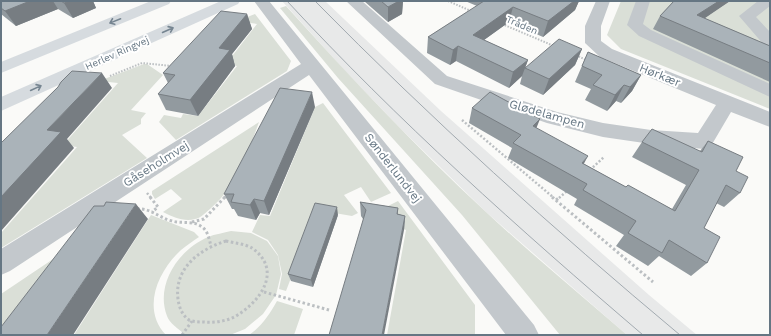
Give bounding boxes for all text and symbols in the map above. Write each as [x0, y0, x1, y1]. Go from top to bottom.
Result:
street label: Tråden [505, 13, 539, 37]
one-way arrow [109, 18, 121, 25]
one-way arrow [162, 26, 174, 33]
street label: Herlev Ringvej [83, 34, 151, 72]
street label: Hørkær [637, 60, 683, 90]
one-way arrow [30, 84, 42, 91]
street label: Glødelampen [508, 97, 586, 131]
street label: Sønderlundvej [362, 131, 424, 205]
street label: Gåseholmvej [121, 138, 191, 190]

